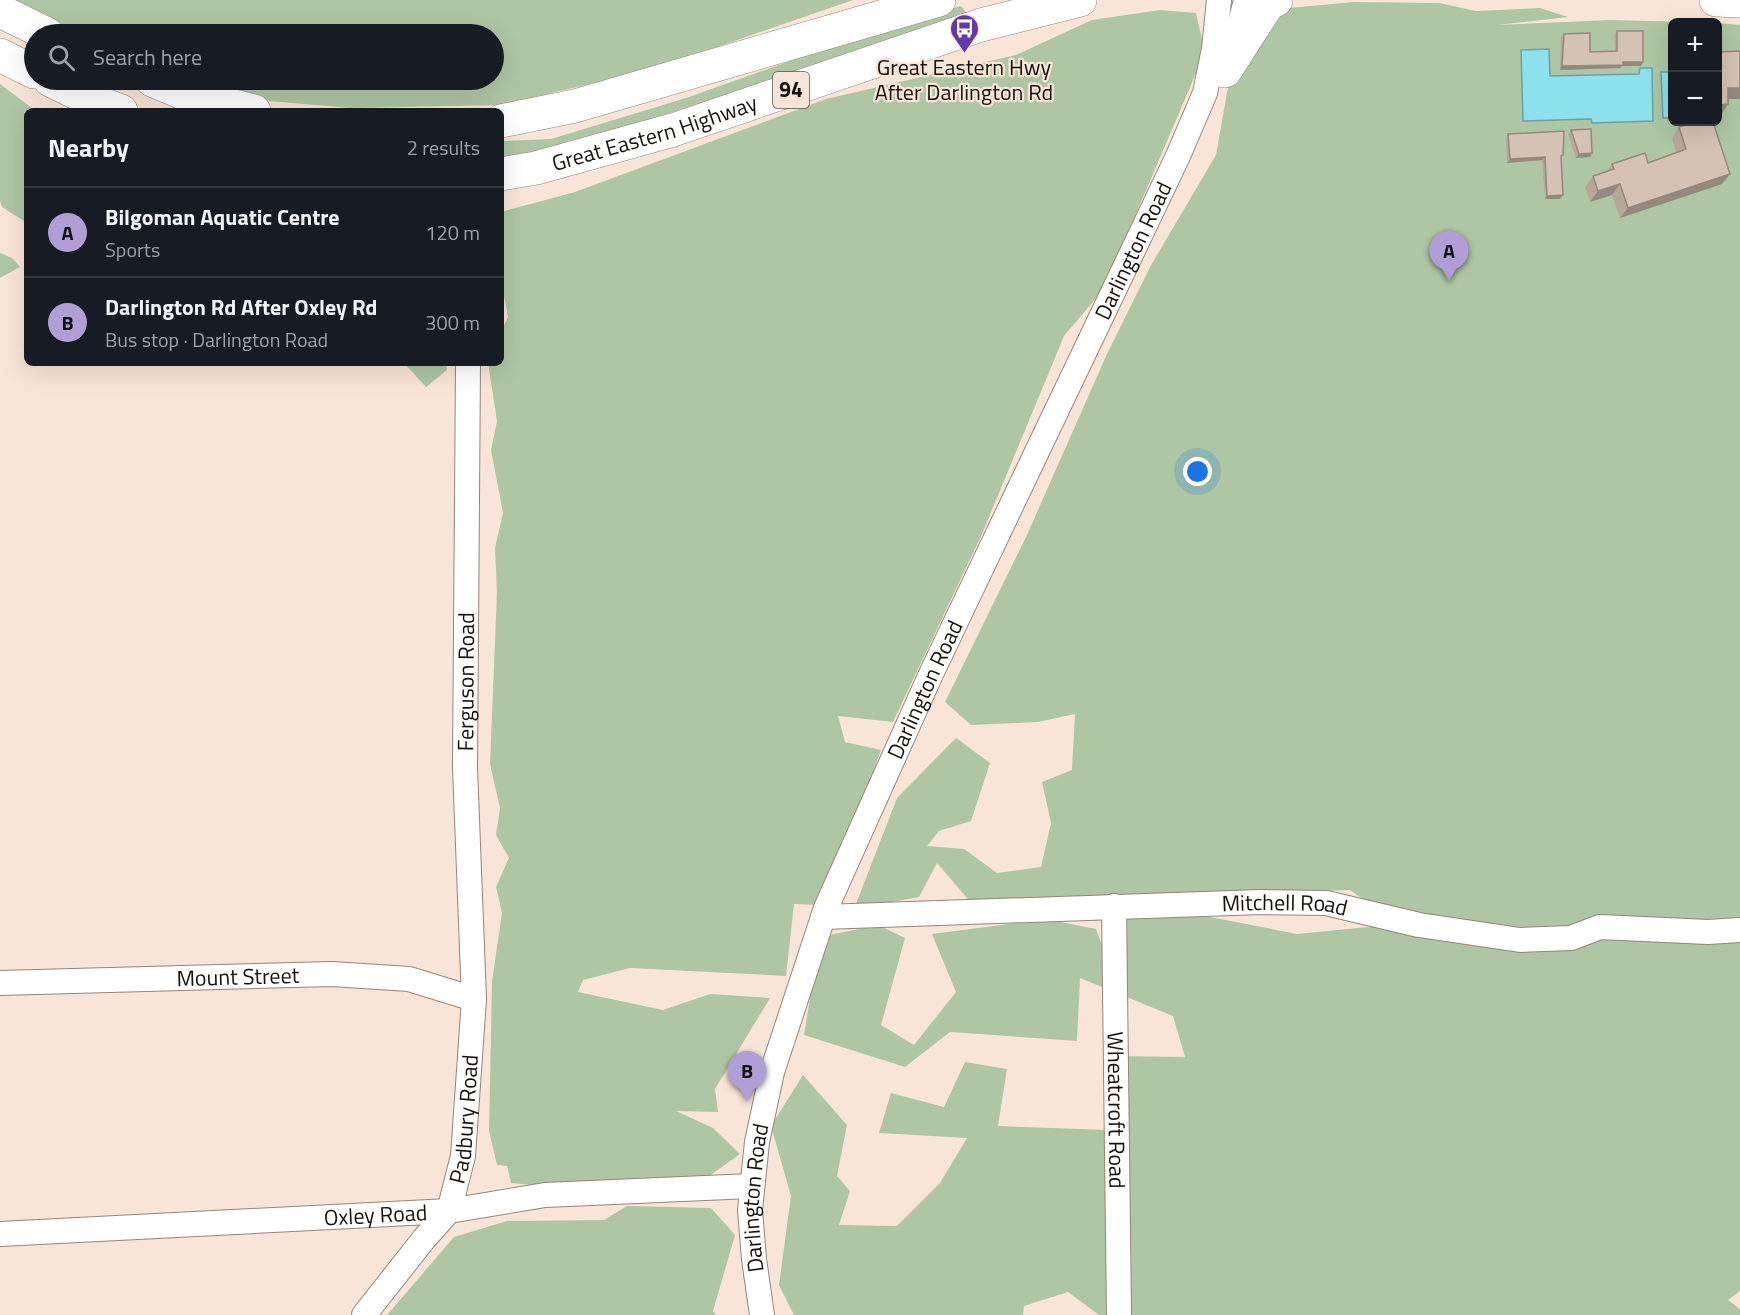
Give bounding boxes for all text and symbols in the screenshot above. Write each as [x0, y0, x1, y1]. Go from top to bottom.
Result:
bus stop icon: Great Eastern Hwy After Darlington Rd [948, 12, 980, 54]
map controls [1668, 18, 1722, 126]
button: + [1668, 18, 1722, 72]
search box [24, 24, 504, 90]
text: Search here [93, 40, 202, 74]
icon: search [45, 41, 78, 74]
place label: Great Eastern Hwy After Darlington Rd [875, 50, 1053, 109]
road number: 94 [773, 72, 809, 108]
button: − [1668, 72, 1722, 126]
street label: Great Eastern Highway [548, 85, 762, 180]
text: Nearby [48, 128, 129, 167]
text: 2 results [407, 132, 480, 163]
street label: Darlington Road [1085, 176, 1180, 325]
text: Bilgoman Aquatic Centre [105, 200, 340, 234]
text: A [61, 217, 74, 248]
text: 120 m [425, 217, 480, 248]
pin: A [1430, 232, 1468, 281]
text: Sports [105, 234, 160, 265]
text: Darlington Rd After Oxley Rd [105, 290, 377, 324]
text: B [61, 307, 74, 338]
text: 300 m [425, 307, 480, 338]
text: Bus stop · Darlington Road [105, 324, 328, 355]
your location [1183, 457, 1212, 486]
street label: Ferguson Road [448, 612, 483, 751]
street label: Darlington Road [878, 614, 971, 765]
street label: Mitchell Road [1221, 885, 1351, 925]
street label: Mount Street [176, 958, 300, 995]
street label: Wheatcroft Road [1099, 1031, 1134, 1189]
pin: B [728, 1052, 766, 1101]
street label: Padbury Road [440, 1053, 487, 1187]
street label: Darlington Road [733, 1120, 778, 1275]
street label: Oxley Road [323, 1195, 428, 1234]

